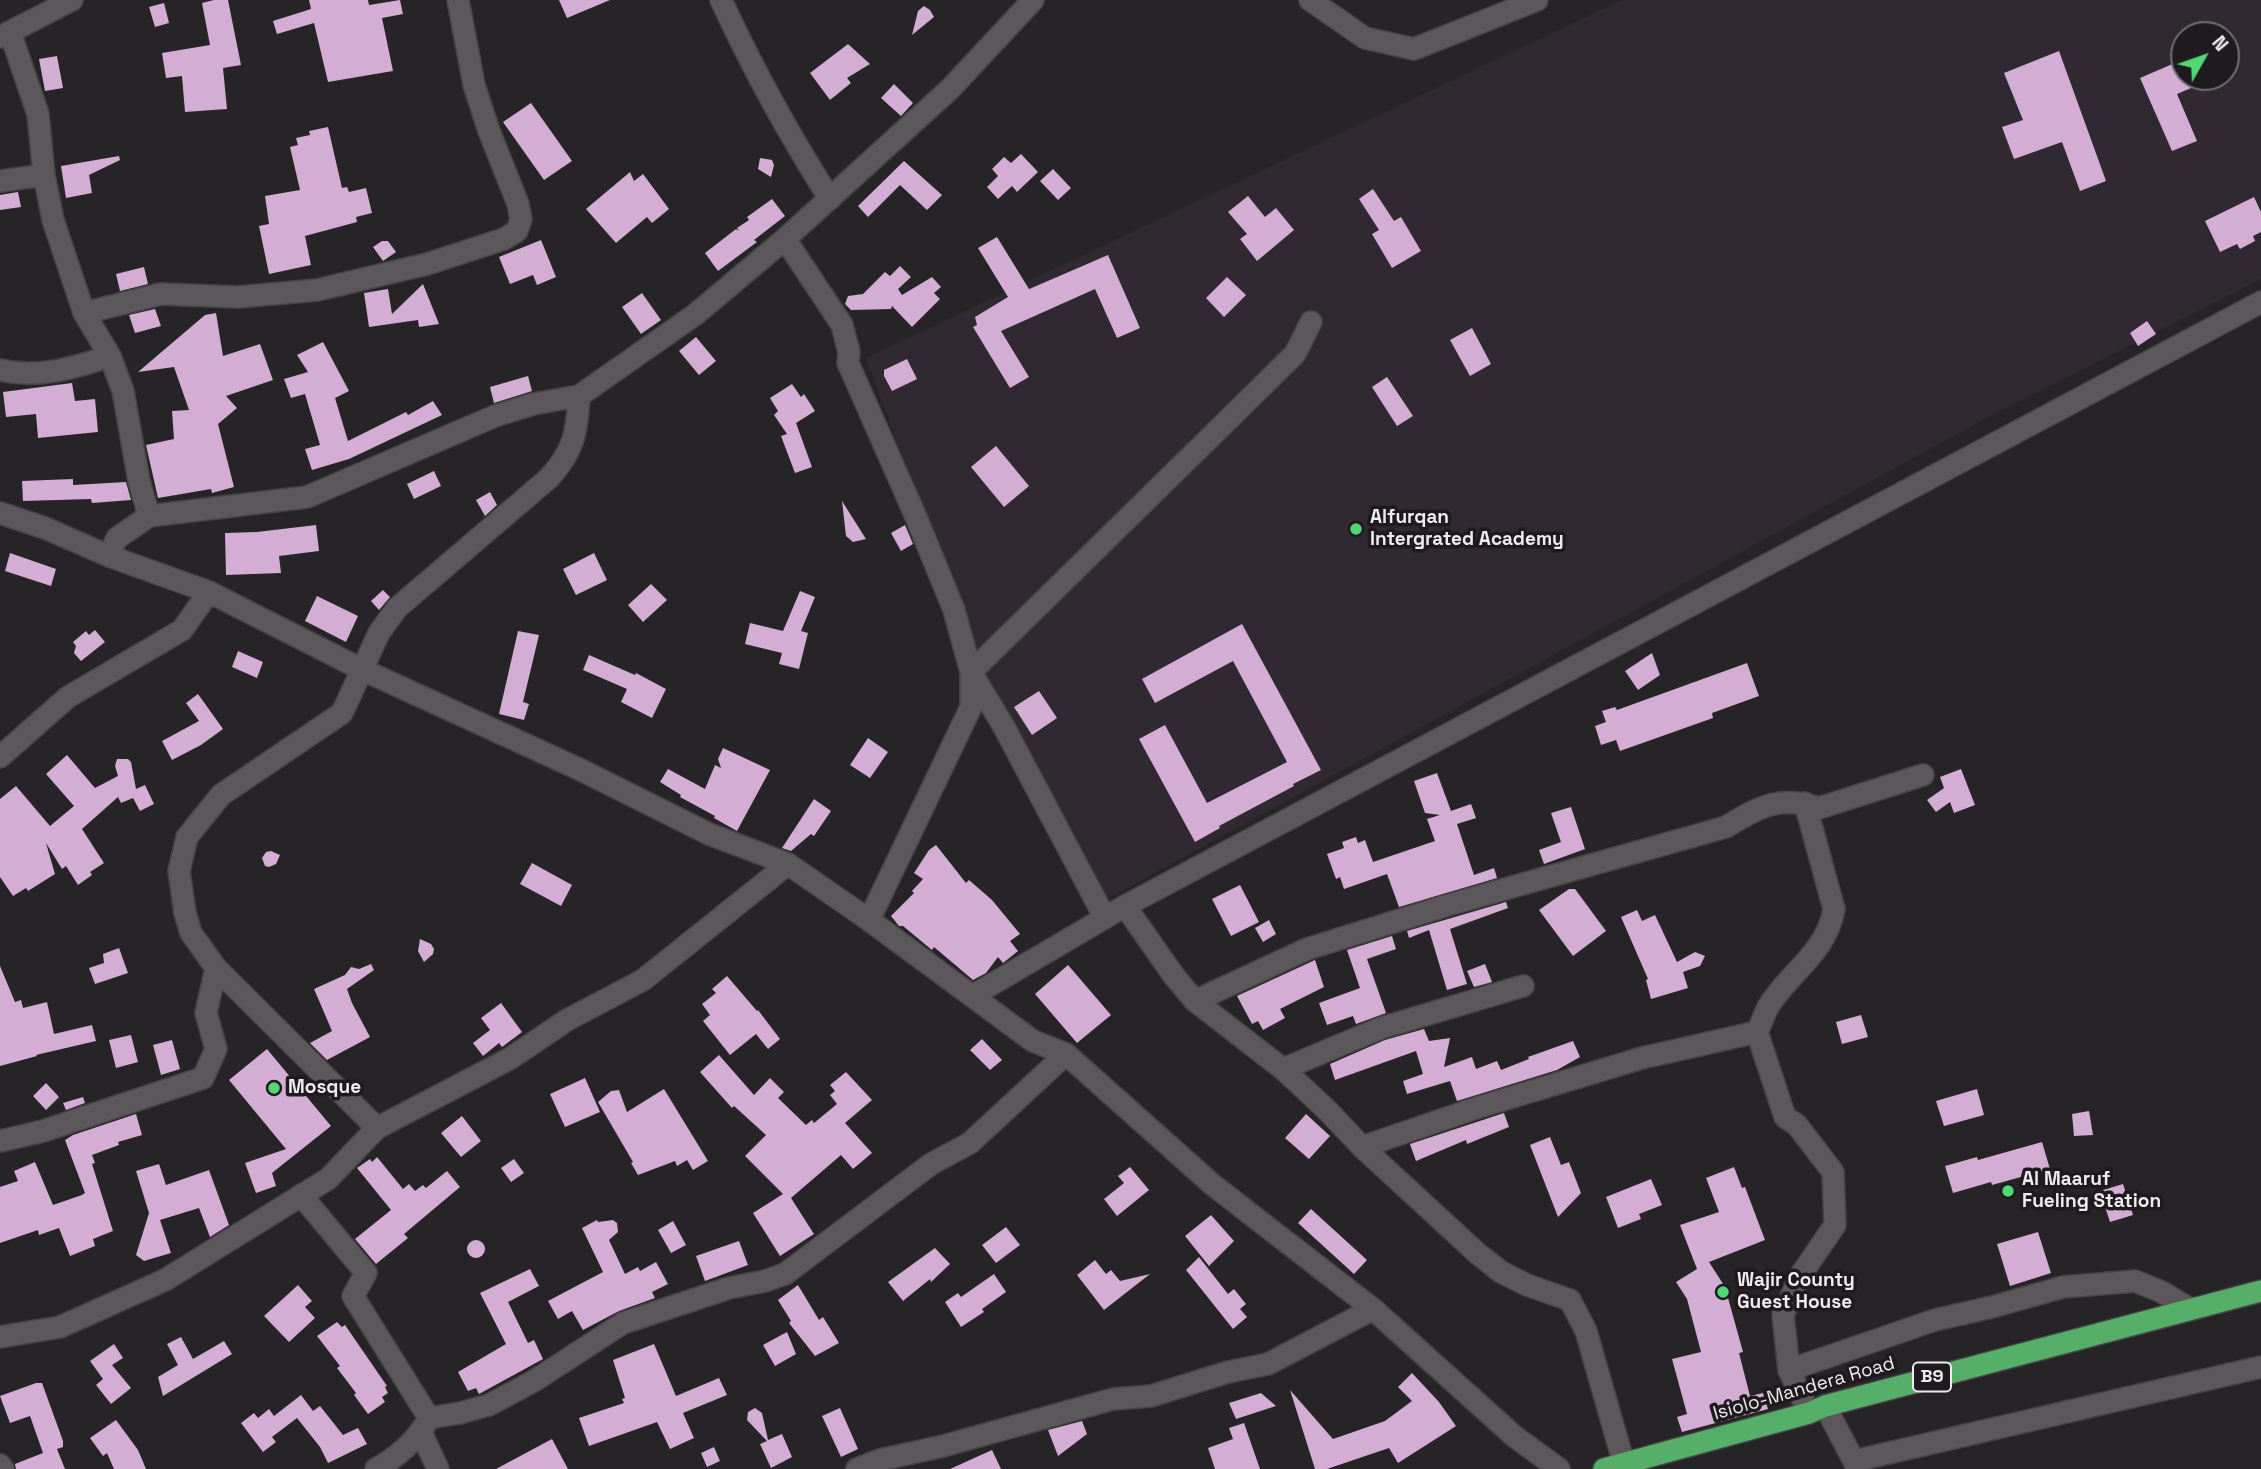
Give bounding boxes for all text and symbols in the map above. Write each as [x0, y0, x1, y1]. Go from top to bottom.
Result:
north arrow [2170, 21, 2240, 91]
text: N [2206, 31, 2234, 56]
place label: Alfurqan Intergrated Academy [1370, 507, 1564, 551]
marker: Alfurqan Intergrated Academy [1348, 521, 1364, 537]
place label: Mosque [288, 1077, 361, 1099]
marker: Mosque [266, 1080, 282, 1096]
place label: Al Maaruf Fueling Station [2022, 1169, 2161, 1213]
marker: Al Maaruf Fueling Station [2000, 1183, 2016, 1199]
place label: Wajir County Guest House [1737, 1270, 1855, 1314]
marker: Wajir County Guest House [1715, 1284, 1731, 1300]
street label: Isiolo-Mandera Road [1711, 1352, 1897, 1426]
road number: B9 [1913, 1362, 1951, 1392]

